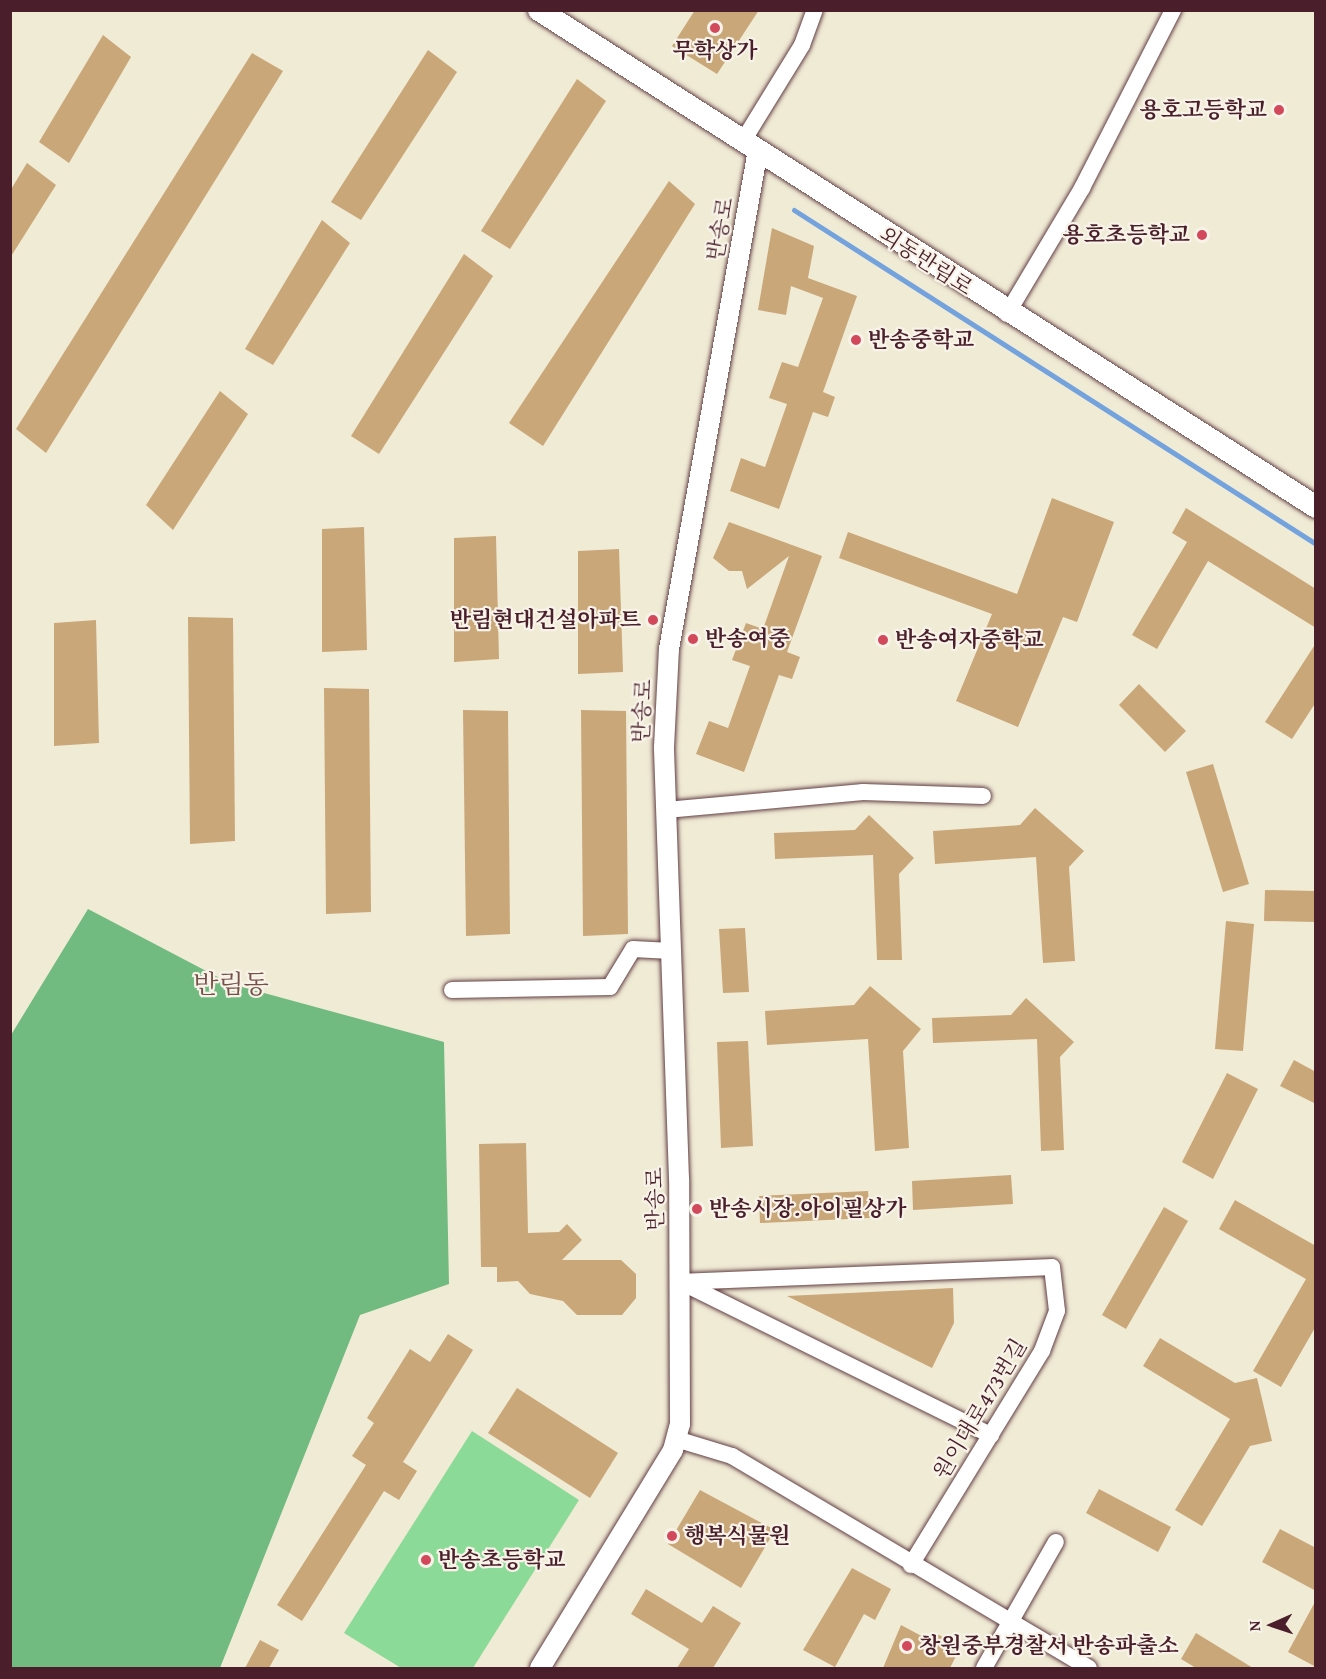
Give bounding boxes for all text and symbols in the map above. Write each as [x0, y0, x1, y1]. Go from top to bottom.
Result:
marker: 무학상가 [708, 21, 722, 35]
place label: 무학상가 [672, 38, 758, 64]
place label: 용호고등학교 [1139, 97, 1267, 123]
marker: 용호고등학교 [1272, 103, 1286, 117]
street label: 반송로 [701, 195, 739, 263]
street label: 외동반림로 [874, 221, 978, 301]
place label: 용호초등학교 [1062, 222, 1190, 248]
marker: 용호초등학교 [1195, 228, 1209, 242]
place label: 반송중학교 [868, 327, 974, 353]
marker: 반송중학교 [849, 333, 863, 347]
place label: 반림현대건설아파트 [450, 607, 641, 633]
marker: 반림현대건설아파트 [646, 613, 660, 627]
place label: 반송여중 [705, 626, 790, 652]
place label: 반송여자중학교 [895, 627, 1044, 653]
marker: 반송여중 [686, 632, 700, 646]
marker: 반송여자중학교 [876, 633, 890, 647]
street label: 반송로 [627, 678, 657, 744]
district label: 반림동 [193, 968, 269, 1000]
street label: 반송로 [641, 1167, 669, 1231]
place label: 반송시장.아이필상가 [709, 1196, 906, 1222]
marker: 반송시장.아이필상가 [690, 1202, 704, 1216]
street label: 원이대로473번길 [928, 1334, 1032, 1484]
place label: 행복식물원 [684, 1523, 790, 1549]
marker: 행복식물원 [665, 1529, 679, 1543]
place label: 반송초등학교 [438, 1547, 566, 1573]
marker: 반송초등학교 [419, 1553, 433, 1567]
north arrow [1242, 1595, 1302, 1655]
text: N [1242, 1620, 1266, 1632]
place label: 창원중부경찰서 반송파출소 [919, 1633, 1179, 1659]
marker: 창원중부경찰서 반송파출소 [900, 1639, 914, 1653]

